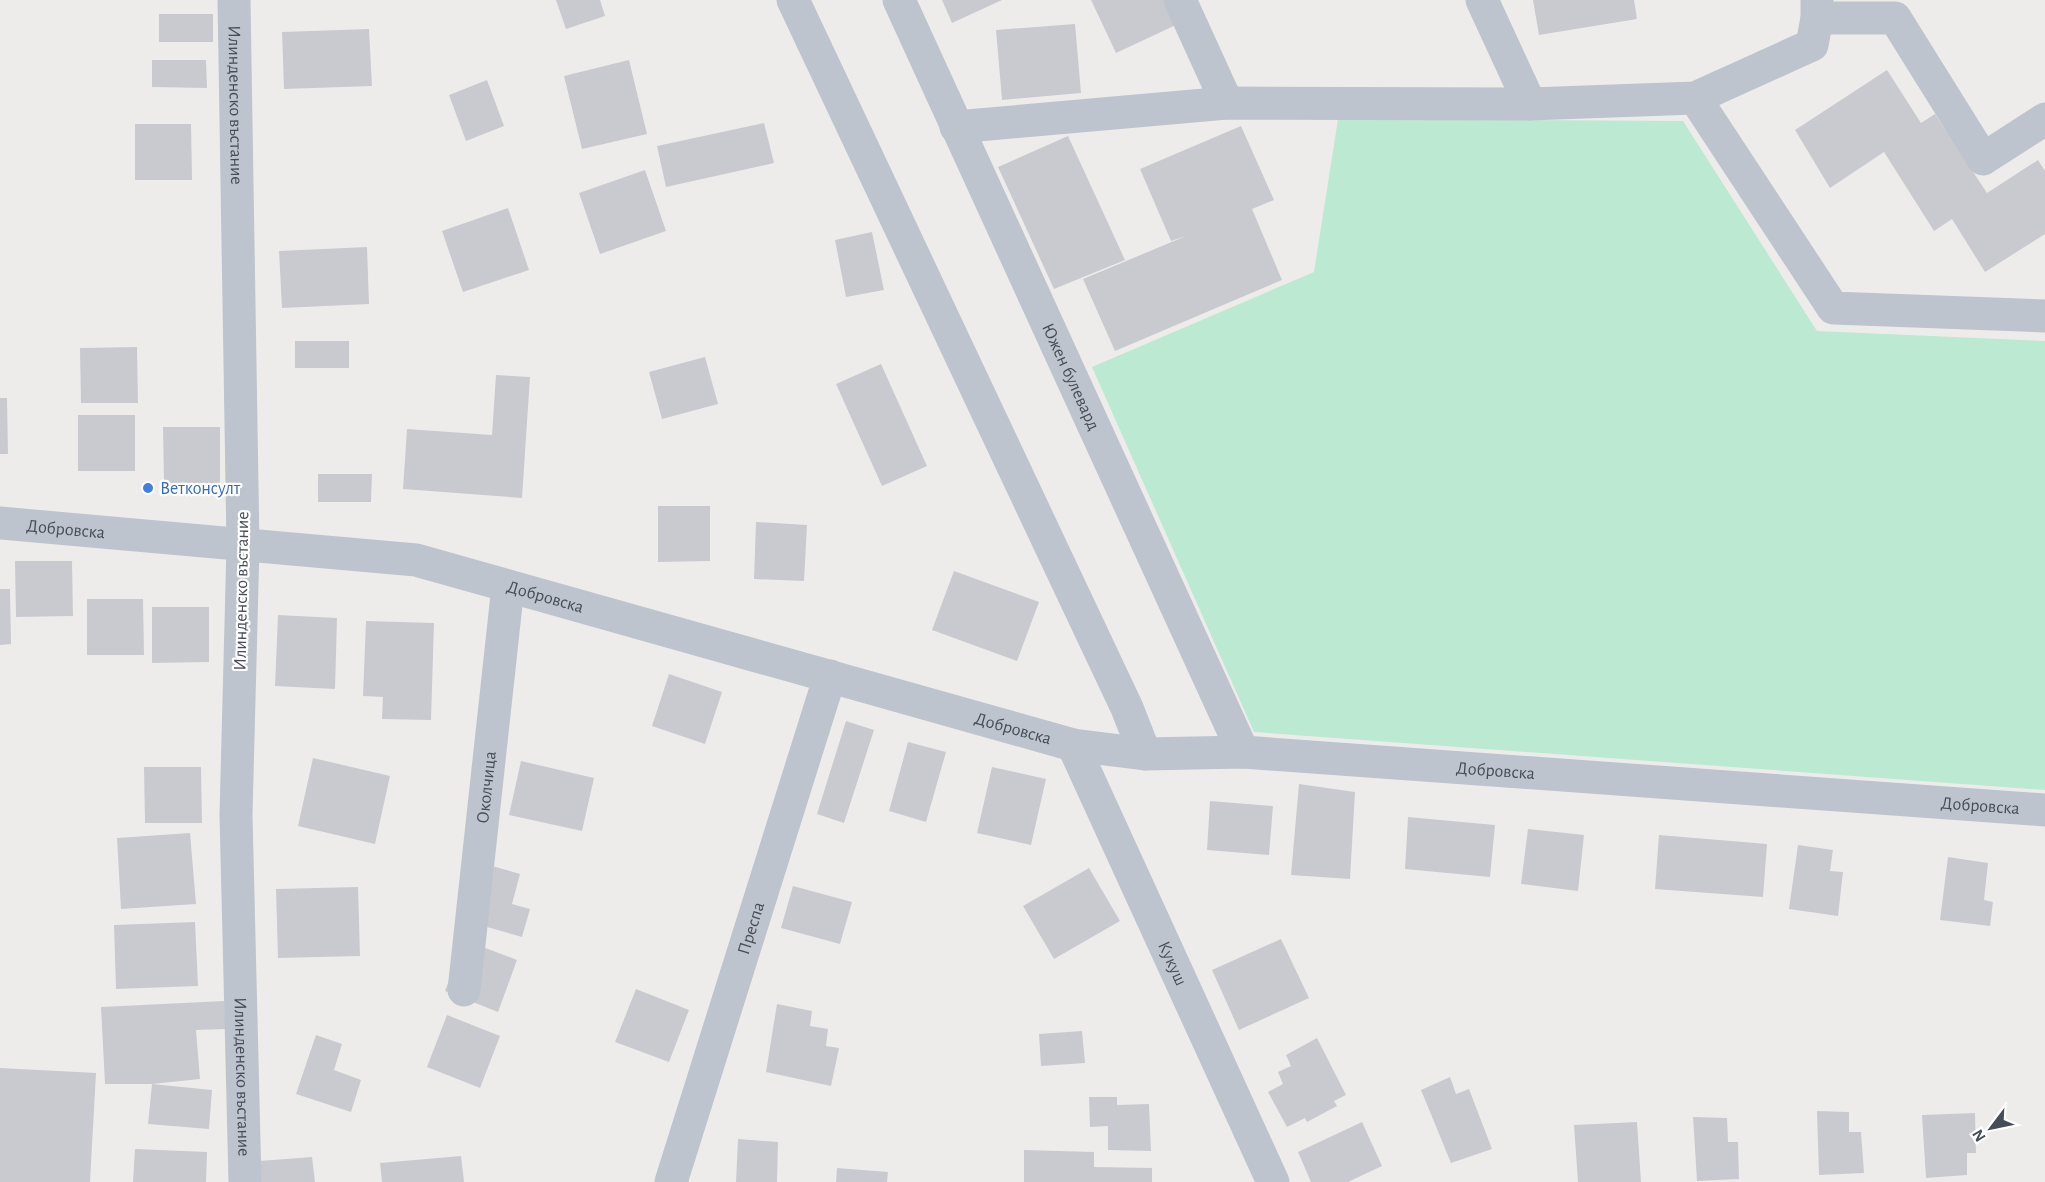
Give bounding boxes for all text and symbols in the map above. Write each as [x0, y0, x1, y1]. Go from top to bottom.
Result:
street label: Илинденско въстание [224, 25, 245, 185]
street label: Южен булевард [1038, 321, 1103, 433]
place label: Ветконсулт [160, 480, 241, 498]
marker: Ветконсулт [141, 481, 155, 495]
street label: Илинденско въстание [232, 511, 252, 671]
street label: Добровска [26, 517, 106, 542]
street label: Добровска [505, 578, 585, 617]
street label: Добровска [973, 710, 1053, 748]
street label: Околчица [474, 750, 500, 824]
street label: Добровска [1456, 759, 1535, 783]
street label: Добровска [1940, 795, 2020, 818]
street label: Преспа [735, 900, 768, 957]
street label: Кукуш [1154, 939, 1190, 988]
street label: Илинденско въстание [230, 997, 252, 1157]
north arrow [1961, 1098, 2021, 1158]
text: N [1969, 1126, 1989, 1144]

